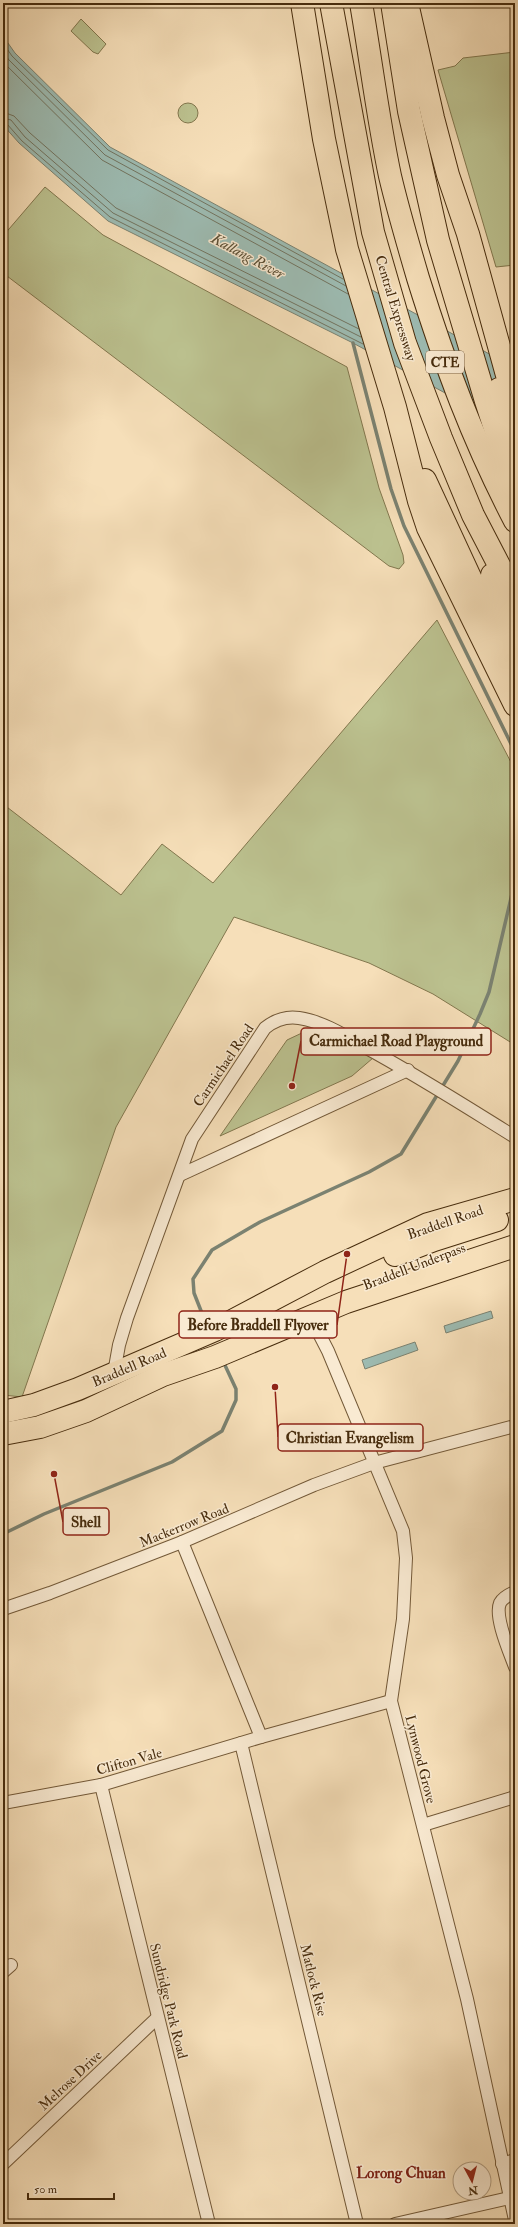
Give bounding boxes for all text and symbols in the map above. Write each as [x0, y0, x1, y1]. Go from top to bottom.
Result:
water label: Kallang River [207, 229, 289, 284]
street label: Central Expressway [370, 253, 420, 364]
road number: CTE [426, 351, 464, 373]
street label: Carmichael Road [190, 1021, 257, 1110]
callout: Carmichael Road Playground [301, 1028, 491, 1055]
text: Carmichael Road Playground [309, 1032, 484, 1052]
street label: Braddell Road [405, 1202, 485, 1243]
street label: Braddell Underpass [360, 1239, 469, 1295]
callout: Before Braddell Flyover [179, 1311, 337, 1338]
text: Before Braddell Flyover [187, 1316, 329, 1336]
street label: Braddell Road [89, 1344, 169, 1391]
callout: Christian Evangelism [278, 1424, 423, 1451]
text: Christian Evangelism [286, 1429, 415, 1449]
street label: Mackerrow Road [137, 1500, 232, 1551]
callout: Shell [63, 1508, 109, 1535]
text: Shell [71, 1513, 101, 1532]
street label: Lynwood Grove [400, 1713, 440, 1805]
street label: Clifton Vale [94, 1744, 164, 1779]
street label: Sundridge Park Road [146, 1942, 191, 2061]
street label: Matlock Rise [296, 1942, 331, 2018]
street label: Melrose Drive [35, 2047, 106, 2114]
north arrow [452, 2161, 492, 2201]
district label: Lorong Chuan [356, 2164, 446, 2184]
scale bar [28, 2175, 114, 2201]
text: 50 m [34, 2182, 58, 2197]
text: N [466, 2183, 480, 2198]

